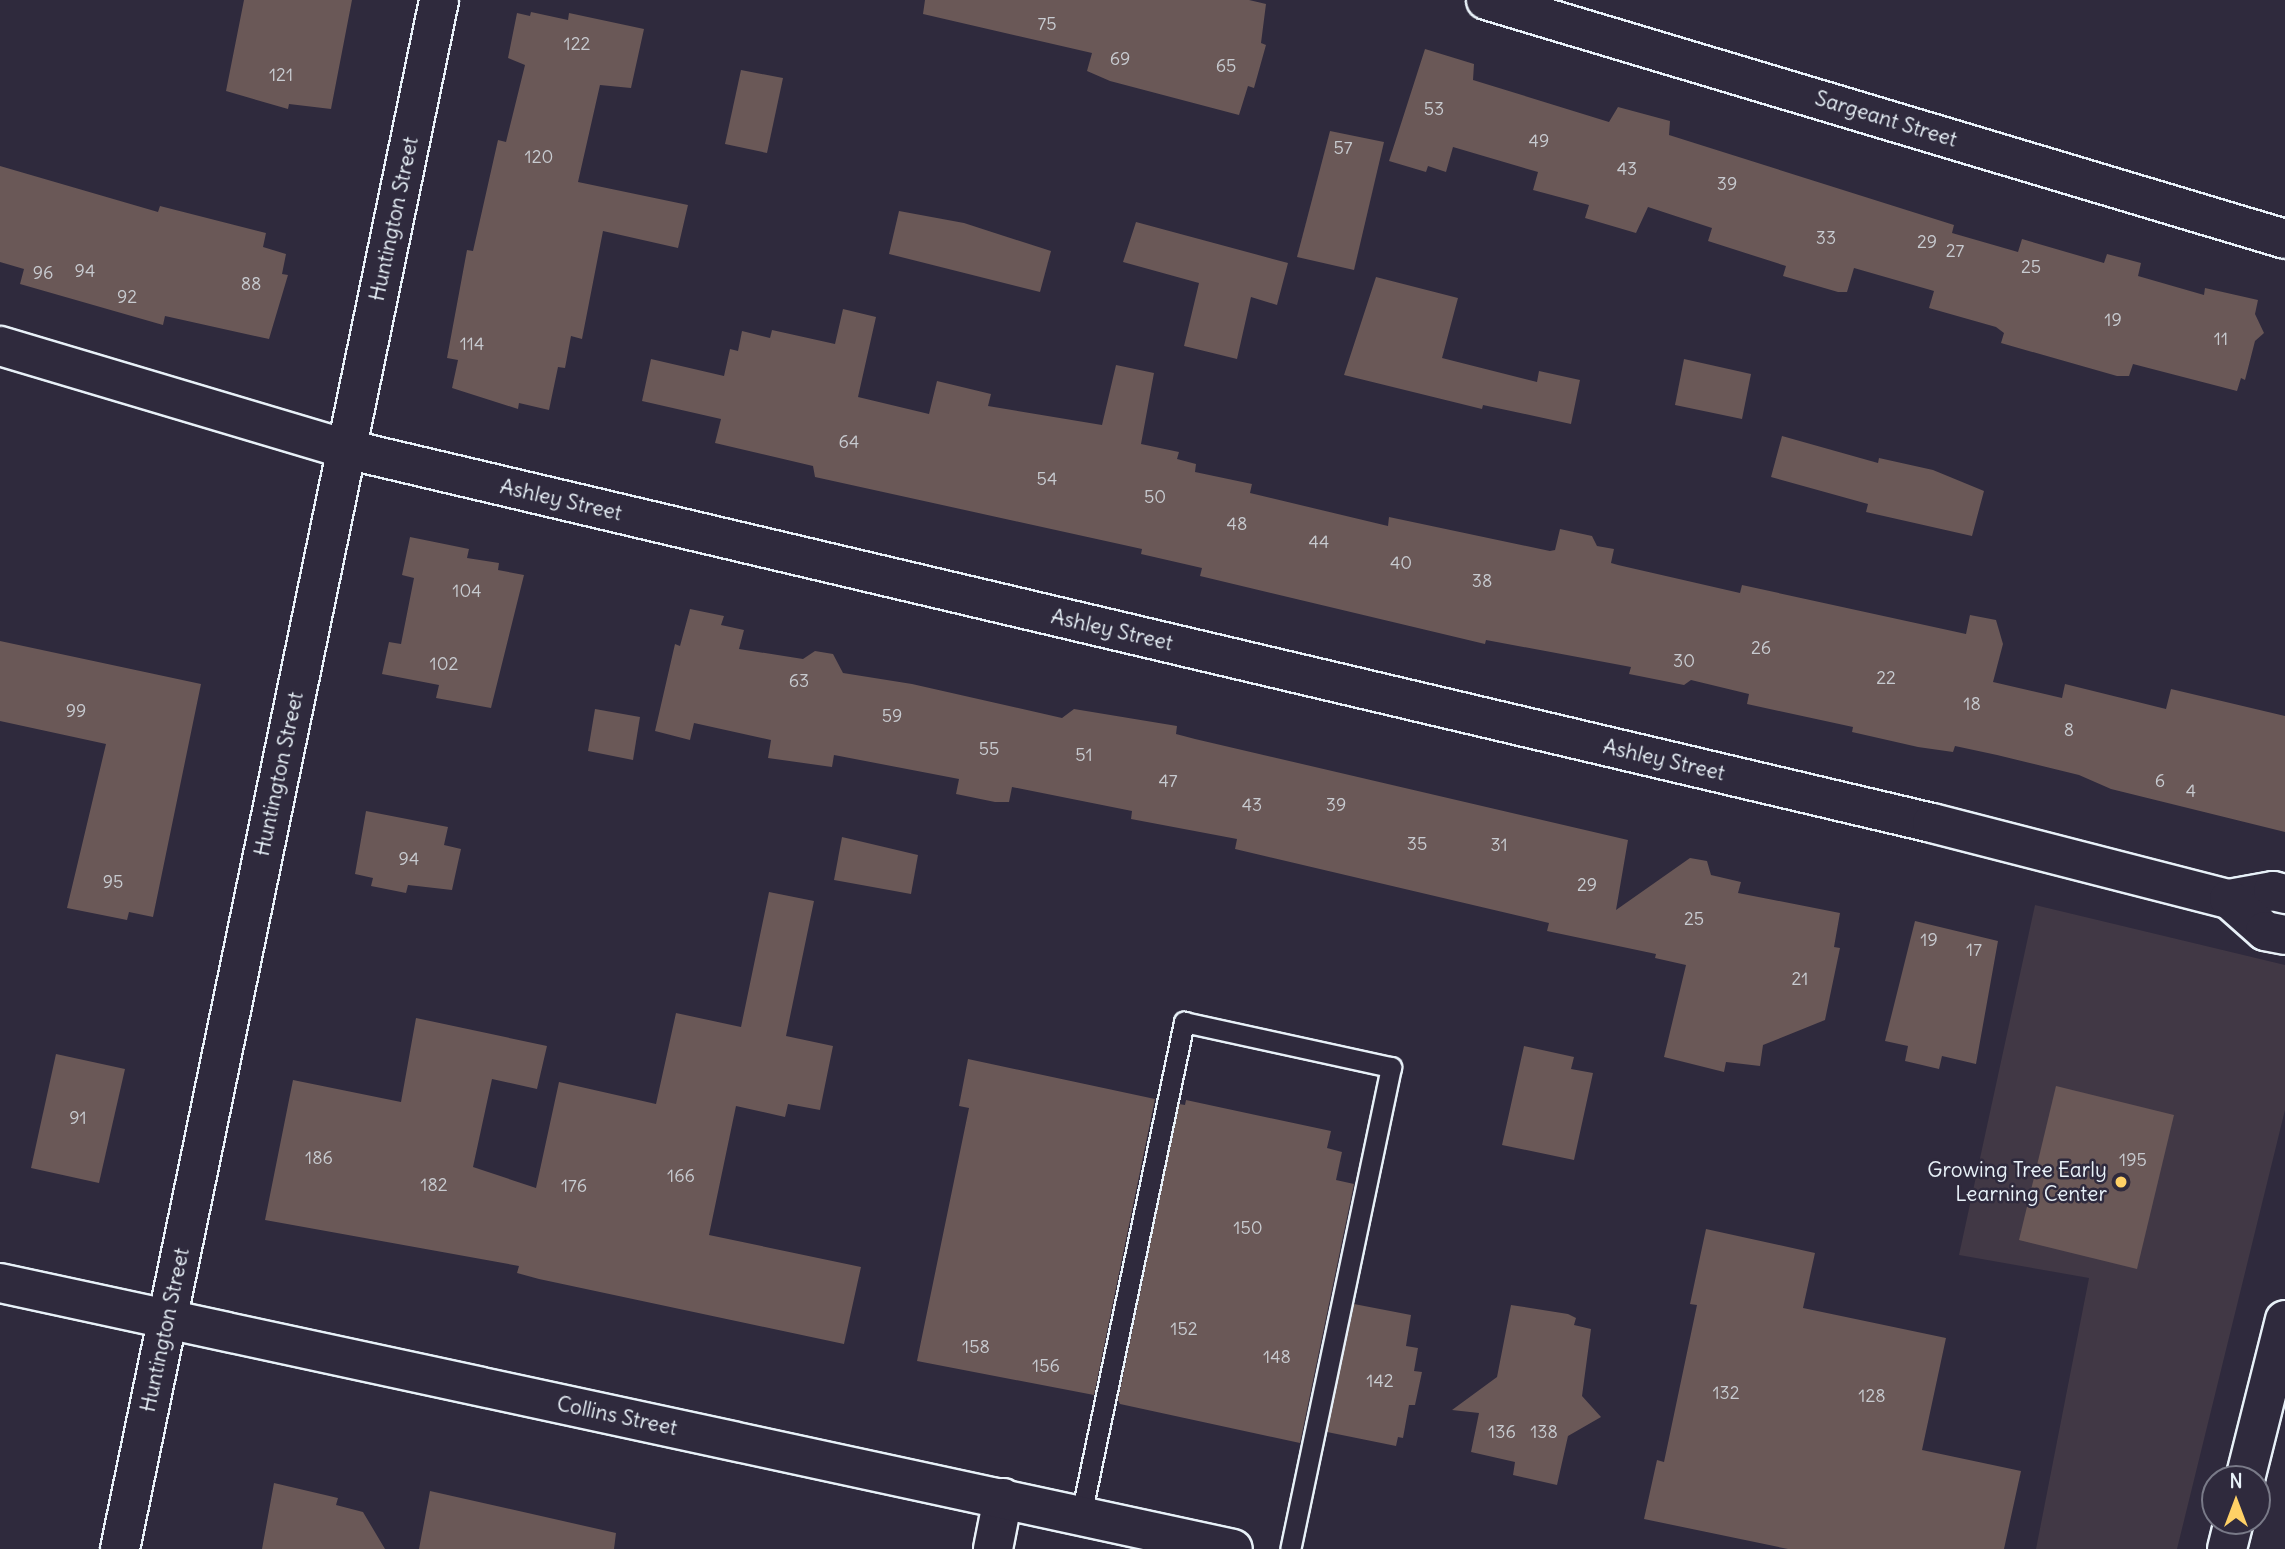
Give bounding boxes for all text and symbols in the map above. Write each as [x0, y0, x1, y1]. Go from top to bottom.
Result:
house number: 75 [1037, 13, 1057, 35]
house number: 122 [564, 33, 590, 55]
house number: 69 [1110, 48, 1130, 70]
house number: 65 [1216, 55, 1236, 77]
house number: 121 [269, 64, 293, 86]
street label: Sargeant Street [1812, 85, 1960, 153]
house number: 53 [1424, 98, 1444, 120]
house number: 49 [1529, 130, 1549, 152]
street label: Huntington Street [364, 135, 424, 303]
house number: 57 [1333, 137, 1353, 159]
house number: 120 [525, 146, 553, 168]
house number: 43 [1617, 158, 1637, 180]
house number: 39 [1717, 173, 1737, 195]
house number: 33 [1816, 227, 1836, 249]
house number: 29 [1917, 231, 1937, 253]
house number: 27 [1946, 240, 1964, 262]
house number: 25 [2021, 256, 2041, 278]
house number: 94 [75, 260, 95, 282]
house number: 96 [33, 262, 53, 284]
house number: 88 [241, 273, 261, 295]
house number: 92 [117, 286, 137, 308]
house number: 19 [2104, 309, 2122, 331]
house number: 11 [2214, 328, 2228, 350]
house number: 114 [460, 333, 484, 355]
house number: 64 [839, 431, 859, 453]
house number: 54 [1037, 468, 1057, 490]
street label: Ashley Street [498, 474, 624, 526]
house number: 50 [1144, 486, 1166, 508]
house number: 48 [1227, 513, 1247, 535]
house number: 44 [1309, 531, 1329, 553]
house number: 40 [1390, 552, 1412, 574]
house number: 38 [1472, 570, 1492, 592]
house number: 104 [452, 580, 482, 602]
street label: Ashley Street [1049, 604, 1175, 656]
house number: 26 [1751, 637, 1771, 659]
house number: 30 [1673, 650, 1695, 672]
house number: 102 [430, 653, 458, 675]
house number: 22 [1876, 667, 1896, 689]
house number: 63 [789, 670, 809, 692]
street label: Huntington Street [249, 690, 309, 858]
house number: 18 [1963, 693, 1981, 715]
house number: 99 [66, 700, 86, 722]
house number: 59 [882, 705, 902, 727]
house number: 8 [2064, 719, 2074, 741]
street label: Ashley Street [1601, 734, 1727, 786]
house number: 55 [979, 738, 999, 760]
house number: 51 [1075, 744, 1093, 766]
house number: 47 [1158, 770, 1178, 792]
house number: 6 [2155, 770, 2165, 792]
house number: 4 [2186, 780, 2196, 802]
house number: 43 [1242, 794, 1262, 816]
house number: 39 [1326, 794, 1346, 816]
house number: 35 [1407, 833, 1427, 855]
house number: 31 [1490, 834, 1508, 856]
house number: 94 [399, 848, 419, 870]
house number: 95 [103, 871, 123, 893]
house number: 29 [1577, 874, 1597, 896]
house number: 25 [1684, 908, 1704, 930]
house number: 19 [1920, 929, 1938, 951]
house number: 17 [1966, 939, 1982, 961]
house number: 21 [1791, 968, 1809, 990]
house number: 91 [69, 1107, 87, 1129]
house number: 186 [305, 1147, 333, 1169]
house number: 195 [2119, 1149, 2147, 1171]
place label: Growing Tree Early Learning Center [1927, 1157, 2107, 1207]
house number: 166 [667, 1165, 695, 1187]
house number: 182 [420, 1174, 448, 1196]
marker: Growing Tree Early Learning Center [2113, 1174, 2129, 1190]
house number: 176 [561, 1175, 587, 1197]
house number: 150 [1233, 1217, 1263, 1239]
street label: Huntington Street [135, 1246, 195, 1414]
house number: 152 [1170, 1318, 1198, 1340]
house number: 158 [962, 1336, 990, 1358]
house number: 148 [1263, 1346, 1291, 1368]
house number: 156 [1032, 1355, 1060, 1377]
house number: 142 [1366, 1370, 1394, 1392]
house number: 132 [1712, 1382, 1740, 1404]
house number: 128 [1858, 1385, 1886, 1407]
street label: Collins Street [555, 1391, 679, 1441]
house number: 136 [1488, 1421, 1516, 1443]
house number: 138 [1530, 1421, 1558, 1443]
north arrow [2201, 1465, 2271, 1535]
text: N [2229, 1469, 2243, 1493]

